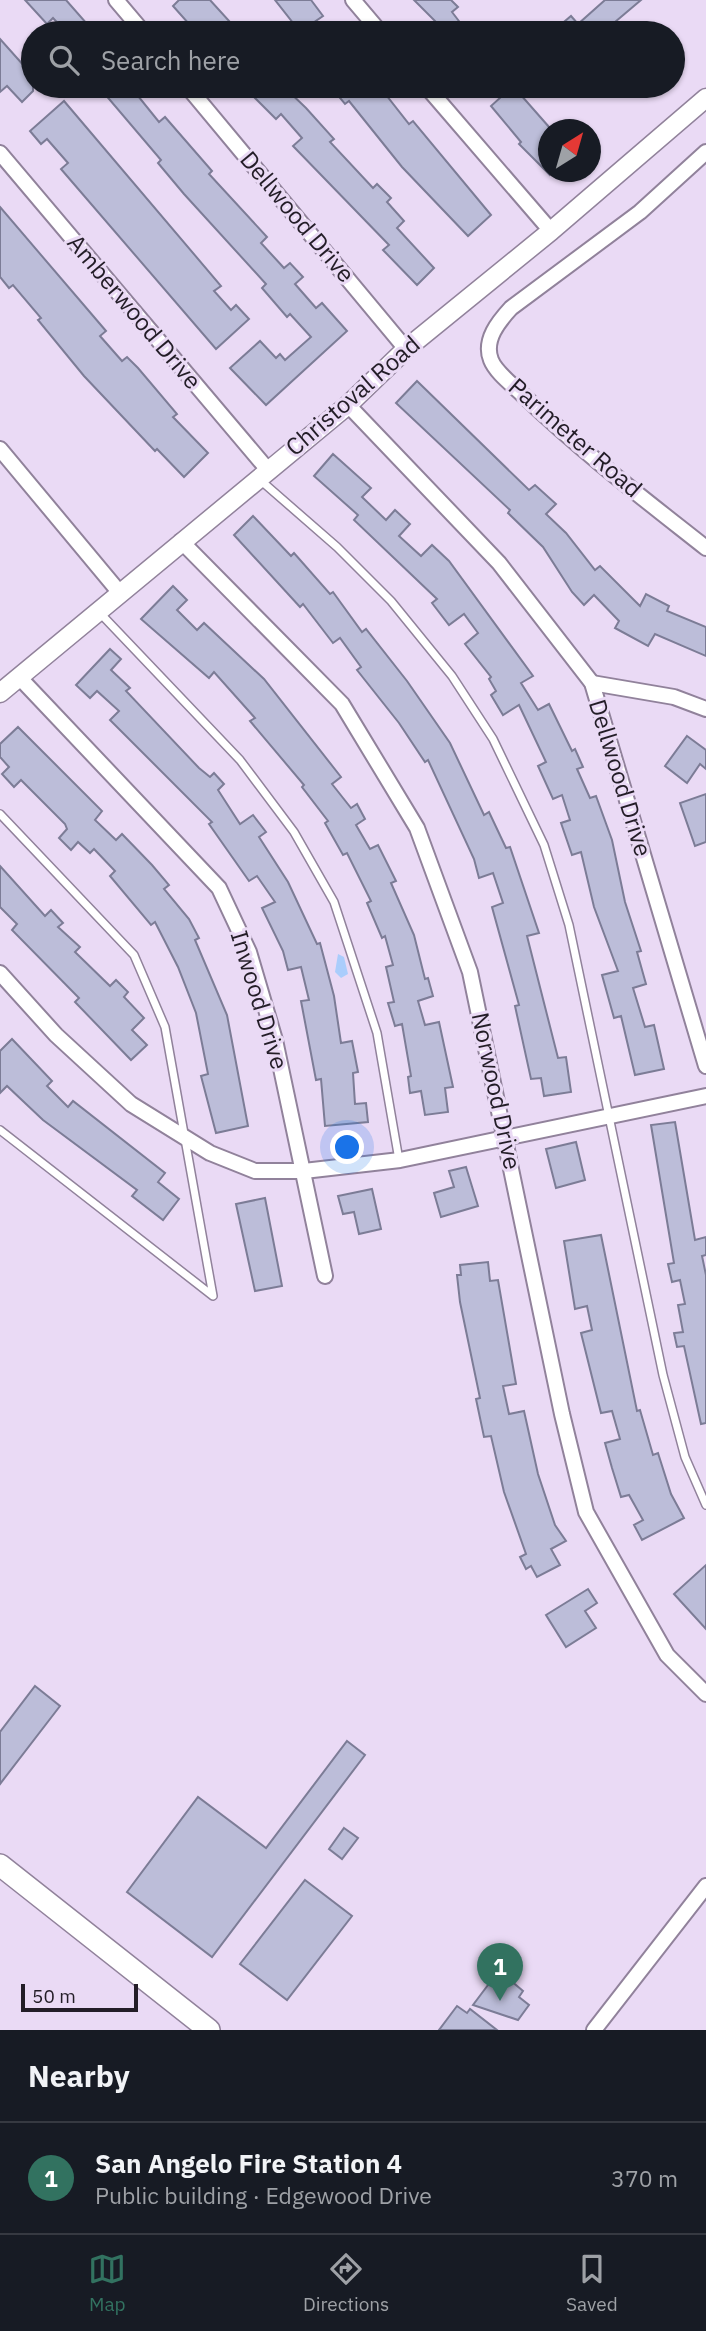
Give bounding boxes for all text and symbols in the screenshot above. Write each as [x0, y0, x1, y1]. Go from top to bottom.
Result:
search box [21, 21, 685, 98]
icon: search [45, 41, 83, 79]
text: Search here [101, 43, 240, 77]
north arrow [538, 119, 601, 182]
street label: Dellwood Drive [233, 144, 362, 289]
street label: Amberwood Drive [61, 227, 209, 396]
street label: Christoval Road [278, 328, 426, 463]
street label: Parimeter Road [502, 370, 649, 504]
street label: Dellwood Drive [582, 695, 660, 860]
street label: Inwood Drive [224, 926, 296, 1073]
street label: Norwood Drive [465, 1009, 529, 1172]
your location [330, 1130, 364, 1164]
pin: 1 [477, 1943, 523, 2001]
scale bar [21, 1981, 138, 2013]
text: 50 m [32, 1984, 76, 2008]
text: Nearby [28, 2056, 130, 2095]
text: San Angelo Fire Station 4 [95, 2146, 402, 2180]
text: 1 [44, 2163, 58, 2193]
text: 370 m [611, 2163, 678, 2193]
text: Public building · Edgewood Drive [95, 2180, 432, 2210]
tab: Map [88, 2250, 126, 2316]
tab: Directions [303, 2250, 389, 2316]
tab: Saved [566, 2250, 618, 2316]

